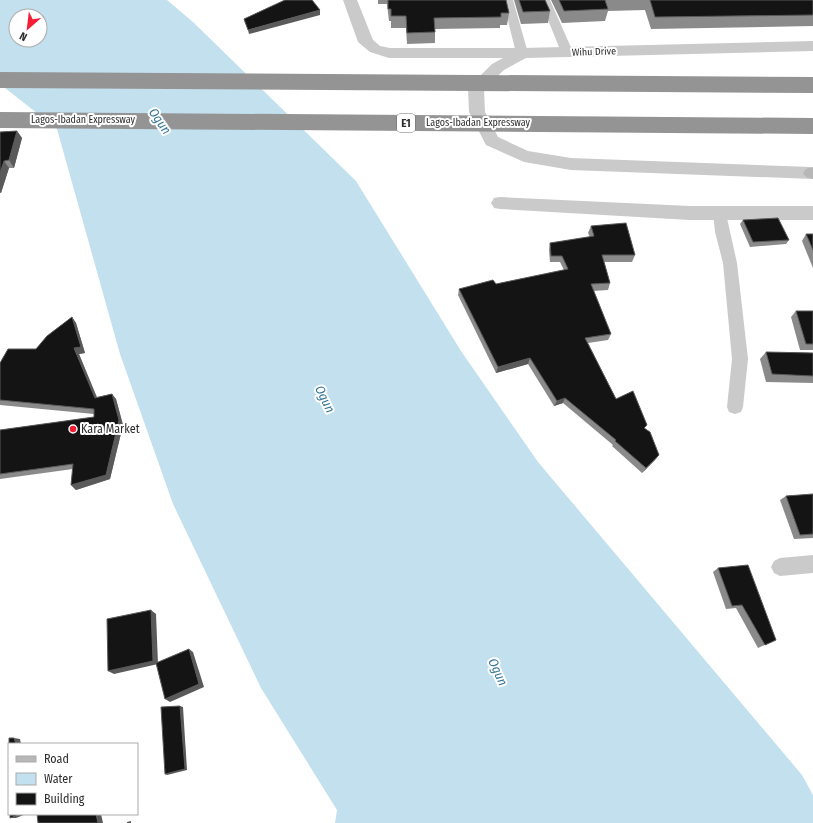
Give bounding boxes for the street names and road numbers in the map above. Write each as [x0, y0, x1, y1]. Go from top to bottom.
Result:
street label: Wihu Drive [572, 45, 616, 59]
street label: Lagos-Ibadan Expressway [31, 114, 136, 126]
road number: E1 [397, 114, 415, 132]
street label: Lagos-Ibadan Expressway [426, 117, 531, 129]

